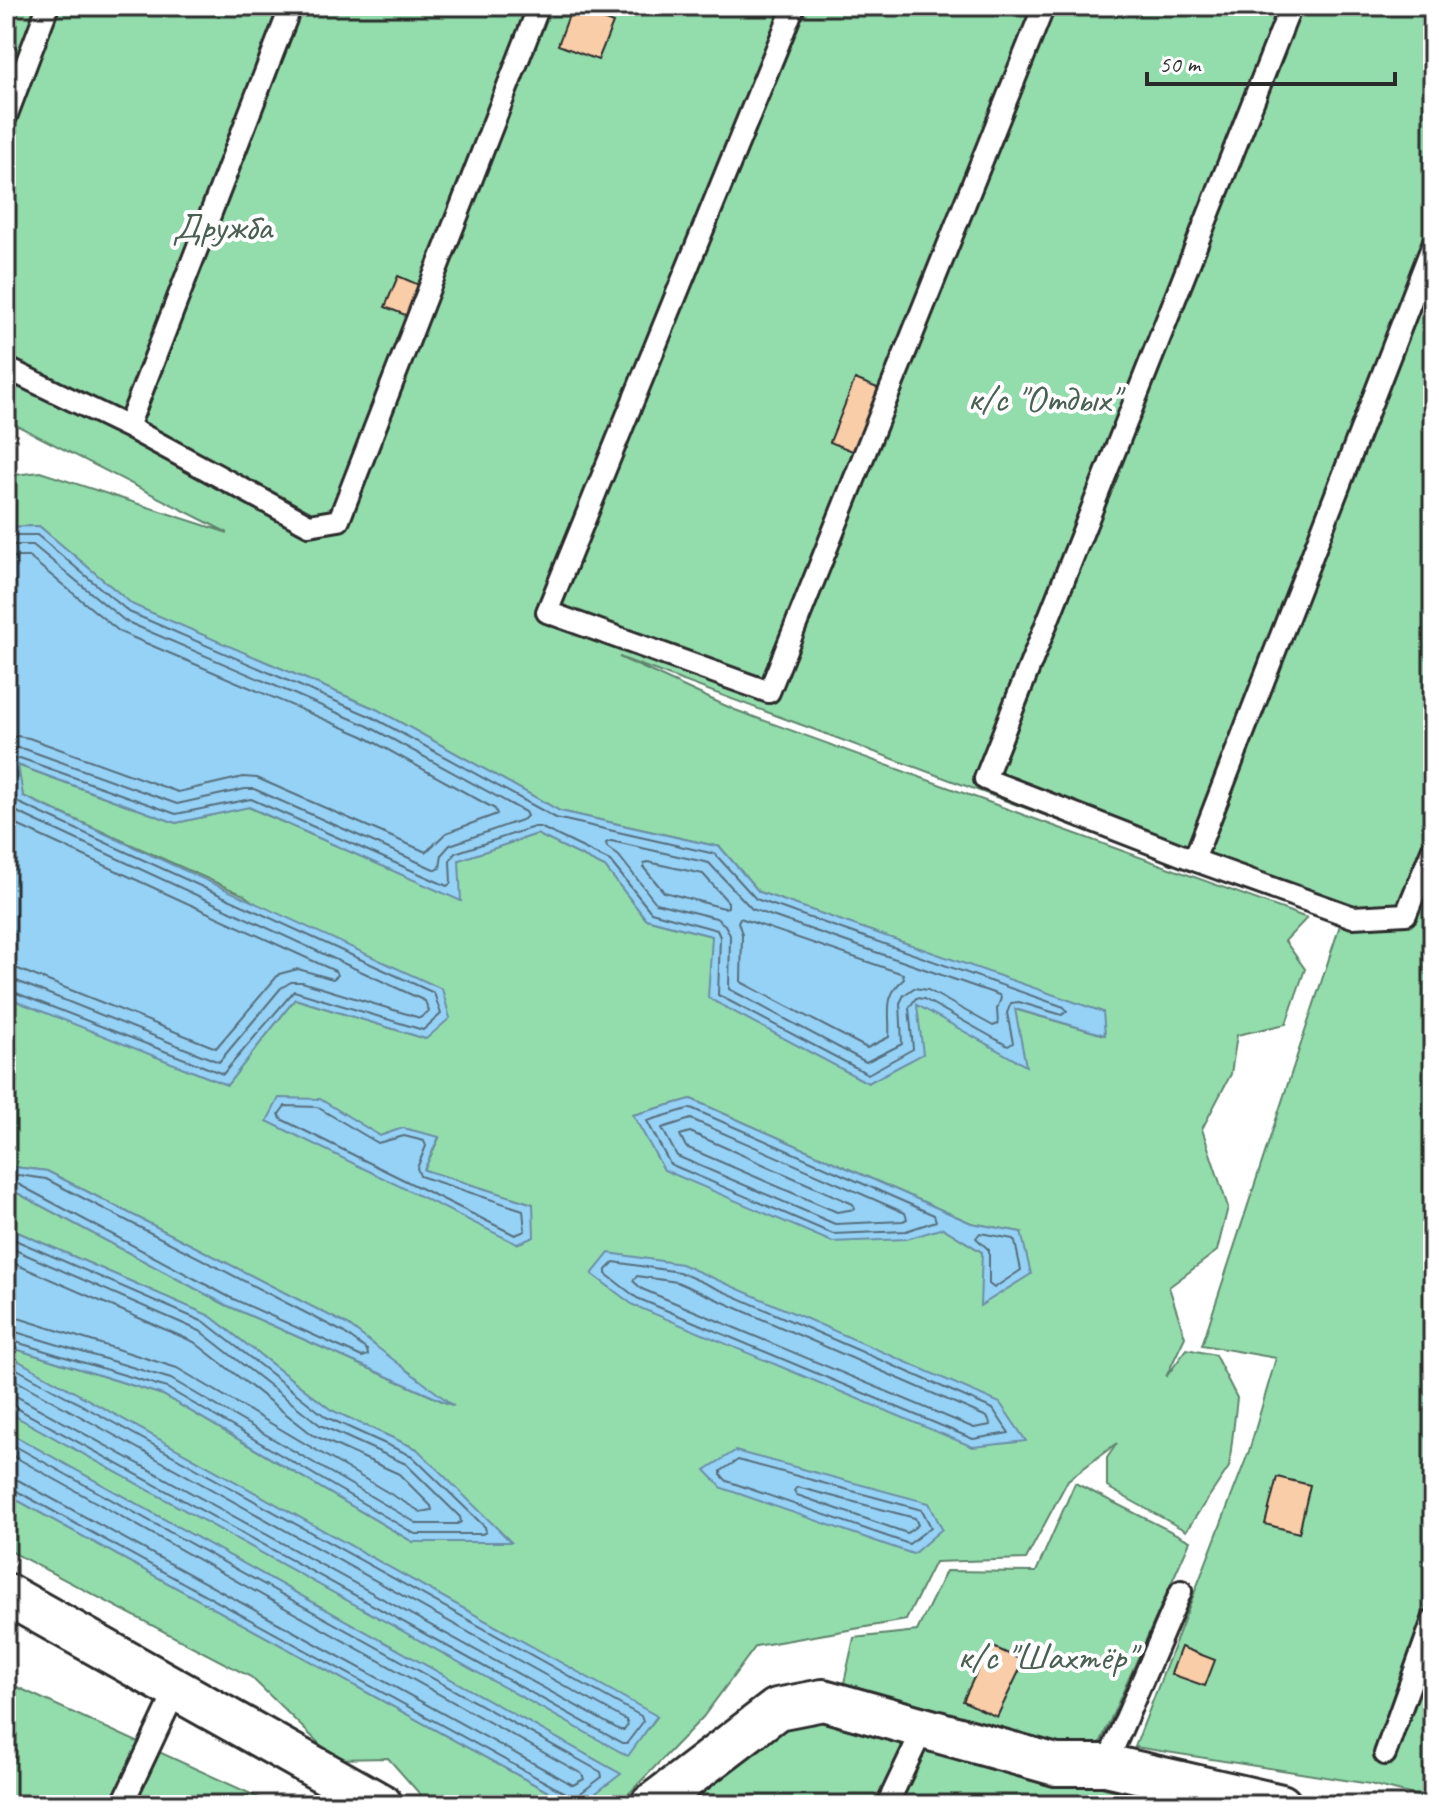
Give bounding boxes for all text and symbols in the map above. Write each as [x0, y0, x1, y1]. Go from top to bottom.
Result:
scale bar [1147, 36, 1395, 86]
text: 50 m [1159, 49, 1202, 79]
park label: Дружба [172, 203, 274, 250]
park label: к/с "Отдых" [967, 375, 1126, 422]
park label: к/с "Шахтёр" [957, 1633, 1142, 1680]

